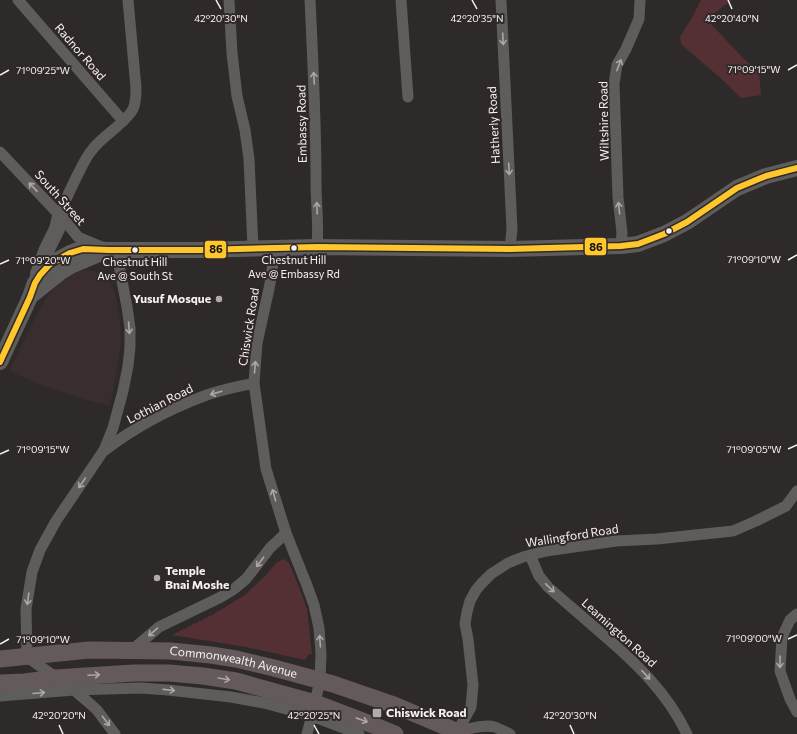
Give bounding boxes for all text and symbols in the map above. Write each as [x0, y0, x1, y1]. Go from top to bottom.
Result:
text: 42°20'30"N [194, 12, 248, 24]
text: 42°20'35"N [451, 12, 503, 24]
text: 42°20'40"N [705, 12, 759, 24]
street label: Radnor Road [52, 20, 109, 83]
one-way arrow [499, 32, 507, 45]
one-way arrow [615, 59, 623, 71]
text: 71°09'15"W [728, 63, 780, 75]
text: 71°09'25"W [16, 64, 70, 76]
one-way arrow [311, 72, 318, 85]
street label: Wiltshire Road [595, 81, 611, 161]
street label: Embassy Road [293, 85, 309, 163]
street label: Hatherly Road [484, 86, 502, 164]
one-way arrow [506, 162, 513, 175]
street label: South Street [32, 167, 89, 228]
one-way arrow [28, 182, 38, 192]
one-way arrow [313, 202, 320, 215]
one-way arrow [616, 202, 623, 215]
unlabelled marker [664, 226, 674, 236]
line badge: 86 [584, 237, 607, 256]
line badge: 86 [204, 240, 227, 259]
text: 86 [589, 240, 603, 253]
text: 86 [209, 242, 223, 255]
marker: Chestnut Hill Ave @ Embassy Rd [289, 243, 299, 253]
marker: Chestnut Hill Ave @ South St [130, 245, 140, 255]
place label: Chestnut Hill Ave @ Embassy Rd [248, 253, 340, 280]
text: 71°09'10"W [727, 253, 781, 265]
text: 71°09'20"W [16, 254, 70, 266]
place label: Chestnut Hill Ave @ South St [97, 255, 173, 282]
street label: Chiswick Road [235, 287, 261, 367]
place label: Yusuf Mosque [133, 291, 211, 305]
marker: Yusuf Mosque [214, 294, 224, 304]
one-way arrow [126, 321, 133, 334]
one-way arrow [252, 361, 259, 374]
street label: Lothian Road [124, 380, 195, 426]
one-way arrow [210, 389, 223, 397]
text: 71°09'15"W [17, 443, 69, 455]
text: 71°09'05"W [726, 443, 782, 455]
one-way arrow [78, 477, 86, 489]
one-way arrow [270, 489, 277, 502]
street label: Wallingford Road [524, 521, 619, 549]
one-way arrow [256, 556, 264, 567]
place label: Temple Bnai Moshe [165, 563, 229, 591]
marker: Temple Bnai Moshe [152, 573, 162, 583]
one-way arrow [545, 583, 555, 593]
one-way arrow [24, 592, 32, 605]
street label: Leamington Road [579, 595, 660, 669]
one-way arrow [148, 627, 158, 636]
text: 71°09'00"W [726, 632, 782, 644]
text: 71°09'10"W [16, 633, 70, 645]
one-way arrow [317, 635, 324, 648]
street label: Commonwealth Avenue [169, 643, 299, 680]
one-way arrow [776, 655, 784, 668]
one-way arrow [641, 670, 651, 680]
one-way arrow [87, 672, 100, 679]
one-way arrow [217, 675, 230, 683]
one-way arrow [162, 686, 175, 693]
one-way arrow [32, 689, 45, 697]
place label: Chiswick Road [386, 705, 467, 719]
marker: Chiswick Road [371, 707, 383, 719]
text: 42°20'20"N [32, 709, 86, 721]
text: 42°20'25"N [288, 709, 340, 721]
text: 42°20'30"N [543, 709, 597, 721]
one-way arrow [101, 715, 110, 726]
one-way arrow [355, 717, 367, 725]

